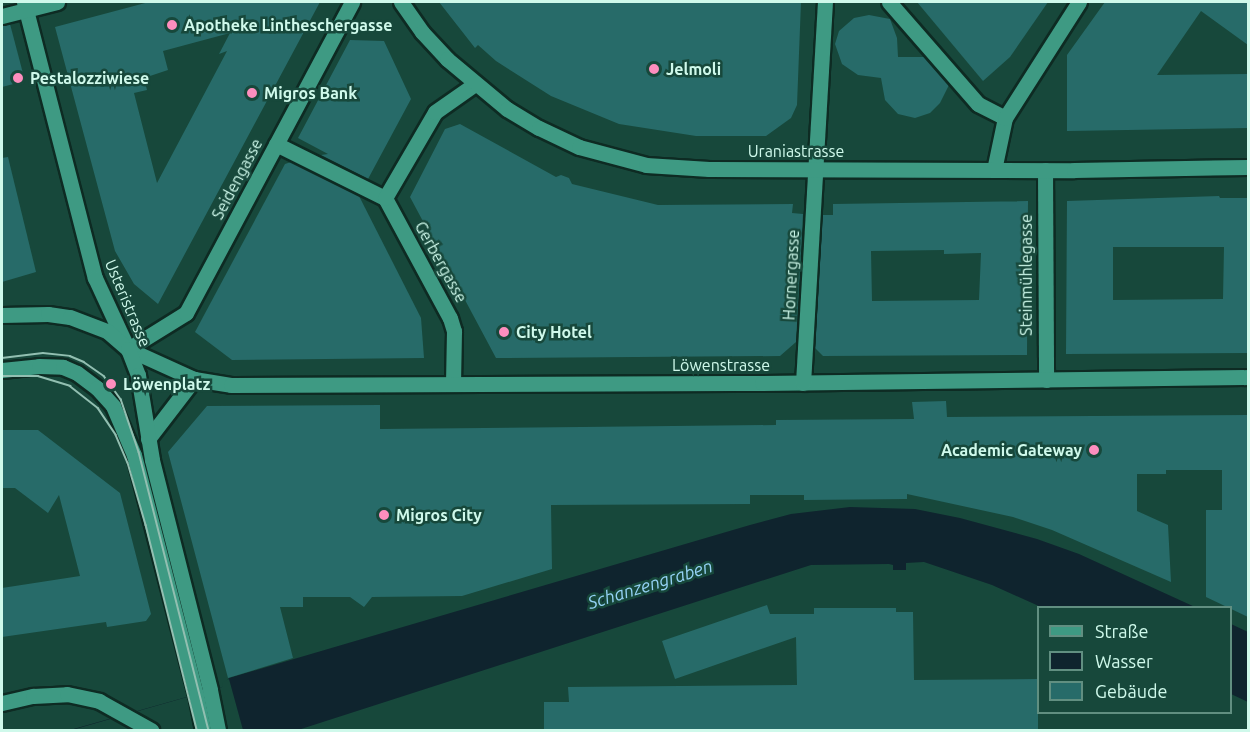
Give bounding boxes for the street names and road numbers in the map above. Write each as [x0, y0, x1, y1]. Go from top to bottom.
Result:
street label: Seidengasse [208, 135, 266, 223]
street label: Uraniastrasse [748, 141, 844, 161]
street label: Steinmühlegasse [1016, 214, 1036, 336]
street label: Gerbergasse [411, 218, 471, 306]
street label: Hornergasse [779, 229, 803, 321]
street label: Usteristrasse [101, 256, 155, 350]
street label: Löwenstrasse [672, 355, 770, 375]

